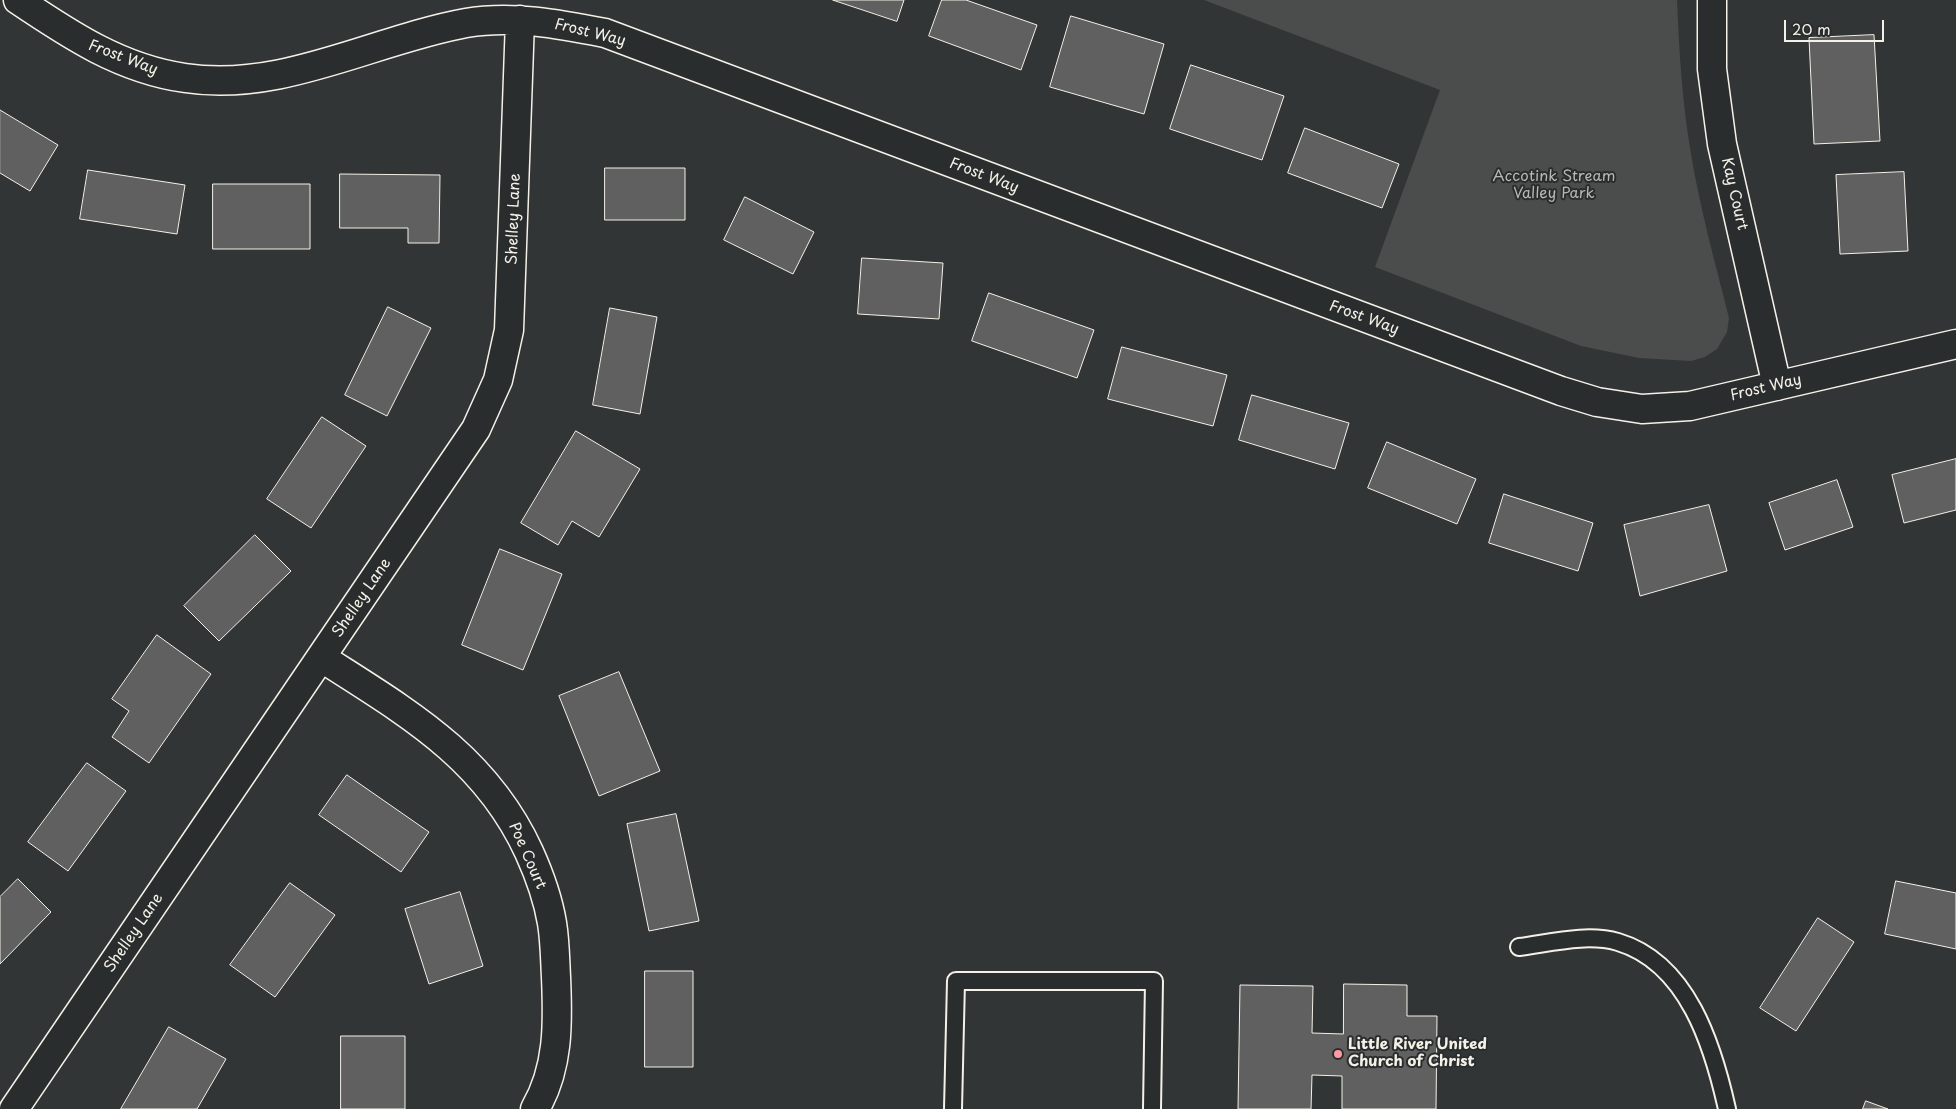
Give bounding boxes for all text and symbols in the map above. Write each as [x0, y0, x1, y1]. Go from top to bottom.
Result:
scale bar [1786, 10, 1886, 42]
street label: Frost Way [552, 15, 628, 51]
text: 20 m [1792, 17, 1831, 40]
street label: Frost Way [86, 37, 160, 79]
street label: Frost Way [947, 155, 1021, 197]
street label: Kay Court [1717, 156, 1751, 232]
park label: Accotink Stream Valley Park [1493, 168, 1615, 203]
street label: Shelley Lane [503, 173, 525, 265]
street label: Frost Way [1327, 297, 1401, 339]
street label: Frost Way [1728, 371, 1804, 405]
street label: Shelley Lane [329, 555, 395, 641]
street label: Poe Court [504, 820, 550, 892]
street label: Shelley Lane [101, 890, 167, 976]
place label: Little River United Church of Christ [1348, 1036, 1487, 1071]
marker: Little River United Church of Christ [1332, 1048, 1344, 1060]

